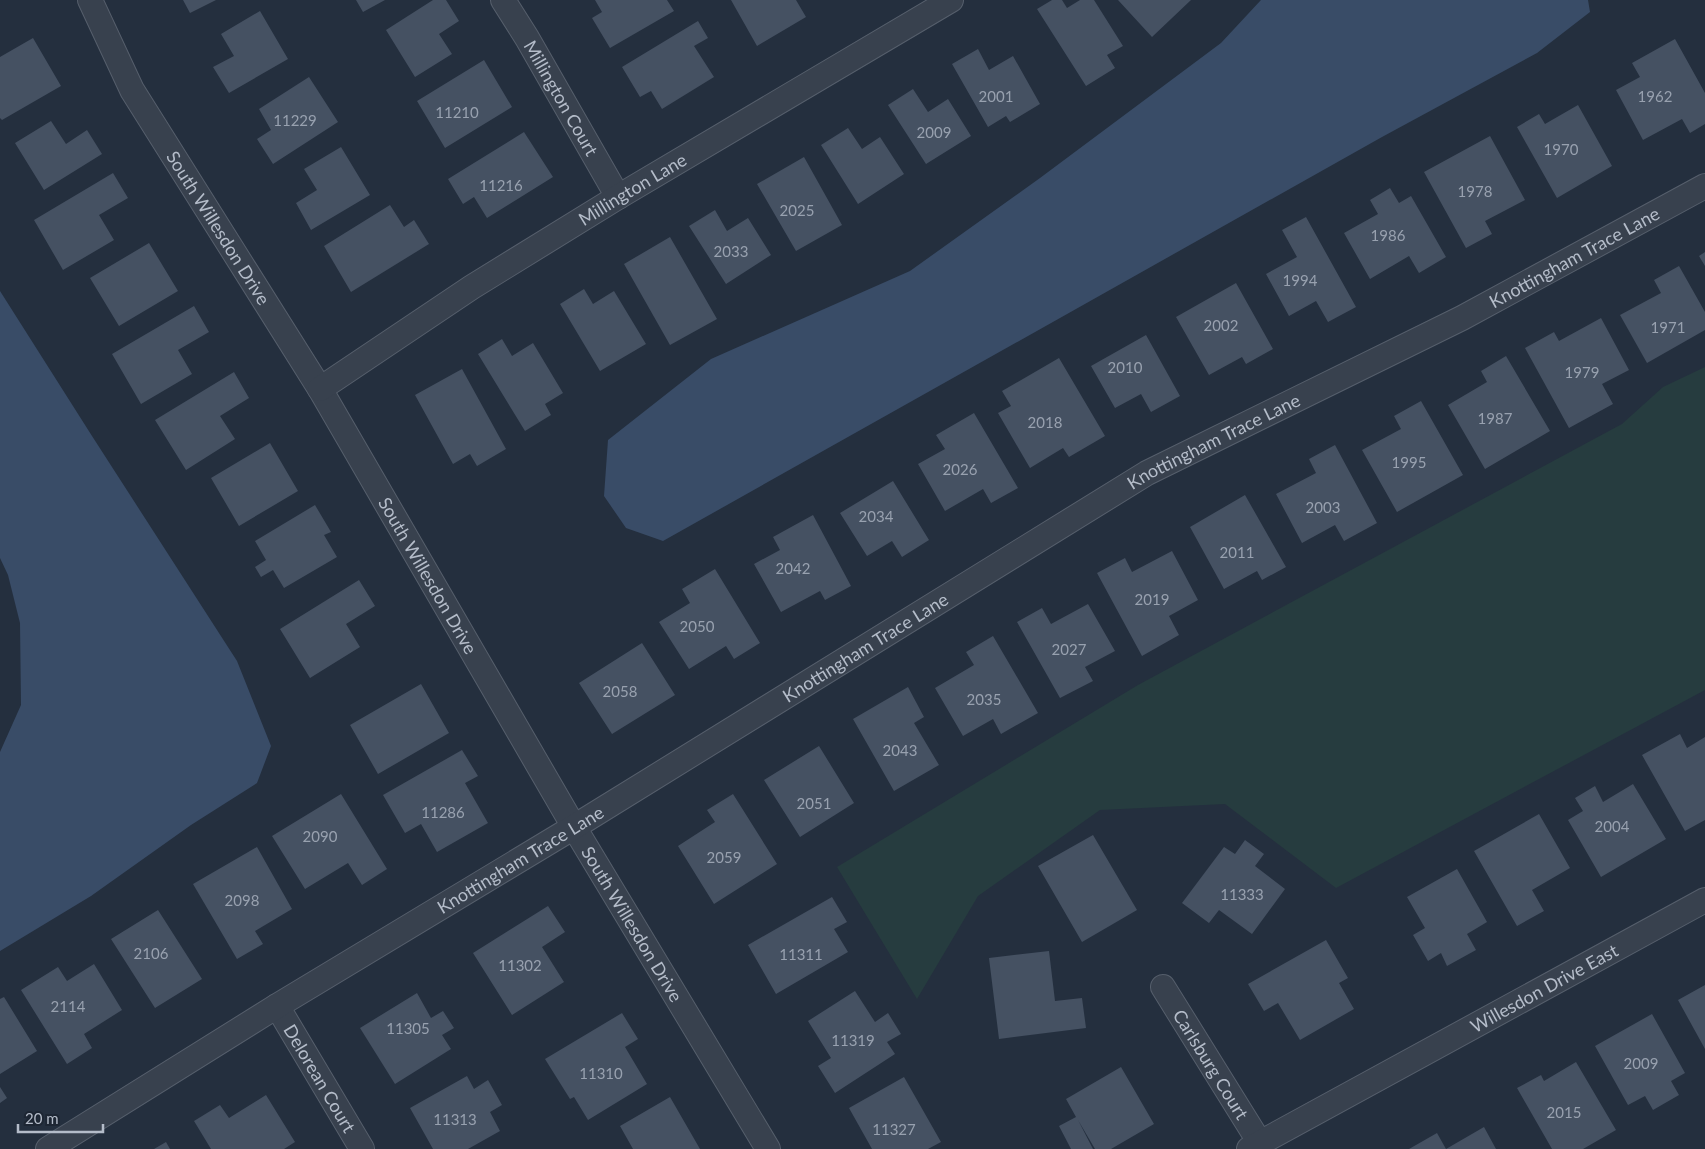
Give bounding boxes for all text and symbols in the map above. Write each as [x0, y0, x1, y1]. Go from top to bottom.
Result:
street label: Millington Court [520, 36, 603, 160]
house number: 2001 [979, 87, 1013, 105]
house number: 1962 [1638, 87, 1672, 105]
house number: 11210 [435, 103, 479, 121]
house number: 11229 [273, 111, 317, 129]
house number: 2009 [917, 123, 951, 141]
house number: 1970 [1544, 140, 1579, 158]
street label: South Willesdon Drive [162, 147, 275, 309]
street label: Millington Lane [574, 148, 690, 230]
house number: 11216 [479, 176, 523, 194]
house number: 1978 [1458, 182, 1492, 200]
house number: 2025 [780, 201, 814, 219]
street label: Knottingham Trace Lane [1485, 202, 1663, 312]
house number: 1986 [1371, 226, 1406, 244]
house number: 2033 [714, 242, 748, 260]
house number: 1994 [1283, 271, 1318, 289]
house number: 2002 [1204, 316, 1238, 334]
house number: 1971 [1651, 318, 1685, 336]
house number: 2010 [1108, 358, 1143, 376]
house number: 1979 [1565, 363, 1599, 381]
street label: Knottingham Trace Lane [1123, 389, 1303, 494]
house number: 1987 [1478, 409, 1513, 427]
house number: 2018 [1028, 413, 1062, 431]
house number: 1995 [1392, 453, 1426, 471]
house number: 2026 [943, 460, 978, 478]
street label: South Willesdon Drive [374, 493, 482, 658]
house number: 2003 [1306, 498, 1340, 516]
house number: 2034 [859, 507, 894, 525]
house number: 2011 [1220, 543, 1254, 561]
house number: 2042 [776, 559, 810, 577]
street label: Knottingham Trace Lane [778, 588, 952, 707]
house number: 2019 [1135, 590, 1169, 608]
house number: 2050 [680, 617, 715, 635]
house number: 2027 [1052, 640, 1087, 658]
house number: 2058 [603, 682, 637, 700]
house number: 2035 [967, 690, 1001, 708]
house number: 2043 [883, 741, 917, 759]
house number: 2051 [797, 794, 831, 812]
street label: Knottingham Trace Lane [433, 801, 607, 918]
house number: 11286 [421, 803, 465, 821]
house number: 2004 [1595, 817, 1630, 835]
house number: 2090 [303, 827, 338, 845]
street label: South Willesdon Drive [577, 842, 688, 1006]
house number: 2059 [707, 848, 741, 866]
house number: 11333 [1220, 885, 1264, 903]
house number: 2098 [225, 891, 259, 909]
street label: Willesdon Drive East [1466, 939, 1622, 1037]
house number: 2106 [134, 944, 169, 962]
house number: 11311 [779, 945, 823, 963]
house number: 11302 [498, 956, 542, 974]
house number: 2114 [51, 997, 86, 1015]
street label: Carlsburg Court [1169, 1005, 1254, 1124]
house number: 11305 [386, 1019, 430, 1037]
street label: Delorean Court [279, 1020, 361, 1137]
house number: 11319 [831, 1031, 875, 1049]
house number: 2009 [1624, 1054, 1658, 1072]
house number: 11310 [579, 1064, 623, 1082]
scale bar [18, 1102, 102, 1134]
house number: 2015 [1547, 1103, 1581, 1121]
text: 20 m [25, 1109, 59, 1127]
house number: 11313 [433, 1110, 477, 1128]
house number: 11327 [872, 1120, 916, 1138]

